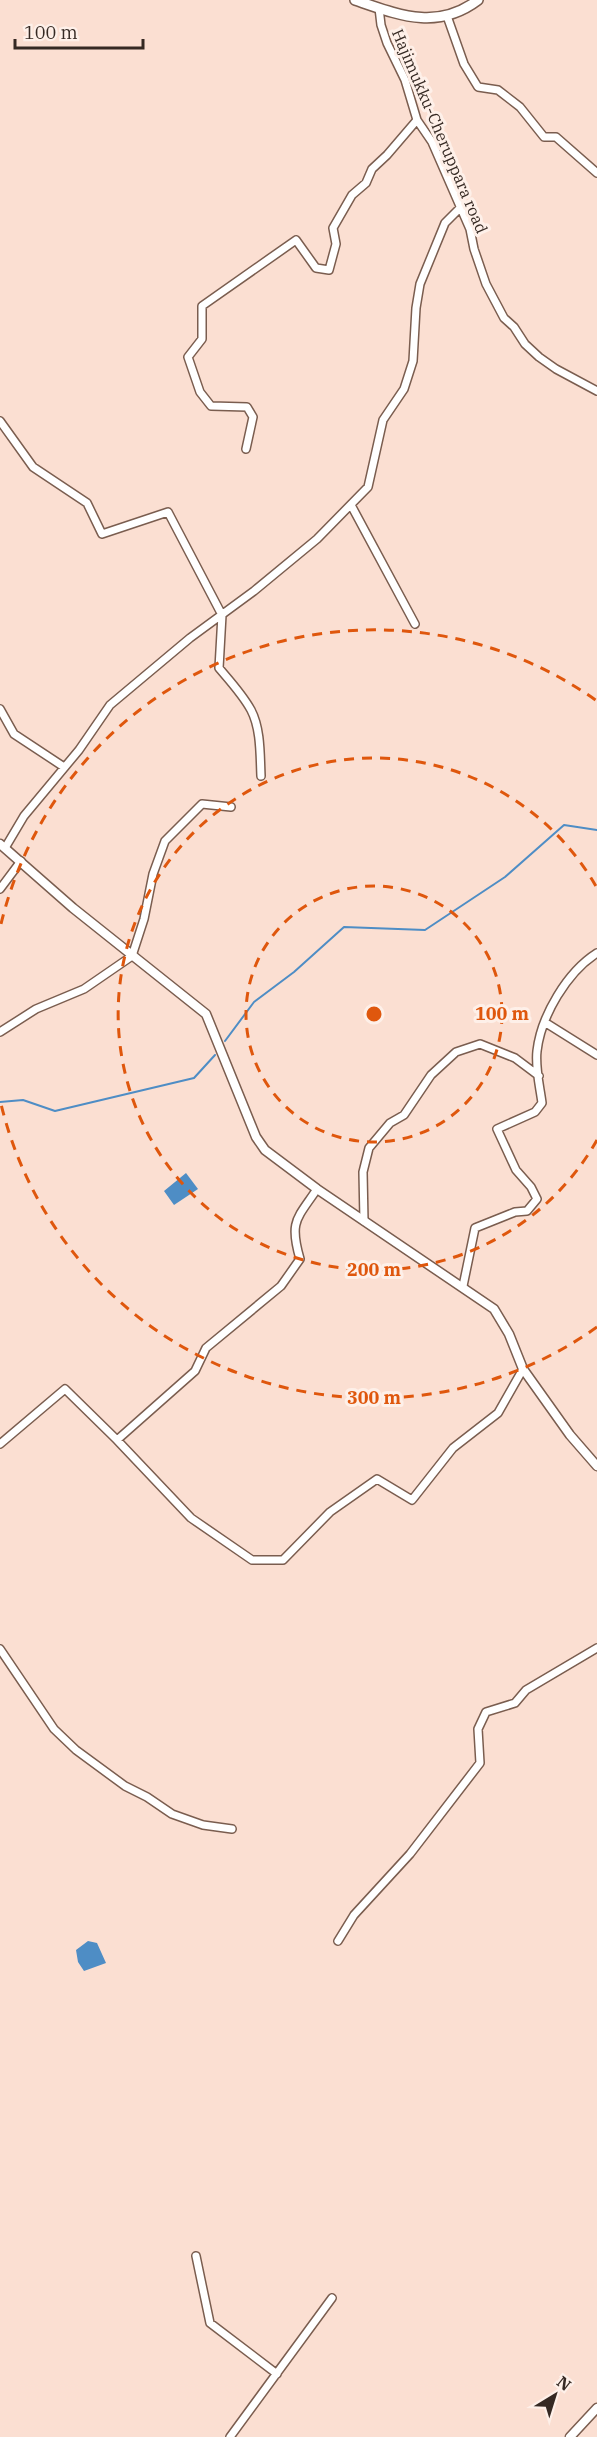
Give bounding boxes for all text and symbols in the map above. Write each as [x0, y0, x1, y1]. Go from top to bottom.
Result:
scale bar [15, 12, 142, 50]
text: 100 m [24, 21, 78, 44]
street label: Hajimukku-Cheruppara road [388, 26, 492, 237]
text: 100 m [475, 1002, 530, 1025]
centre of rings [364, 1004, 384, 1024]
text: 200 m [347, 1258, 402, 1281]
text: 300 m [347, 1386, 402, 1409]
north arrow [525, 2365, 585, 2425]
text: N [553, 2371, 575, 2395]

